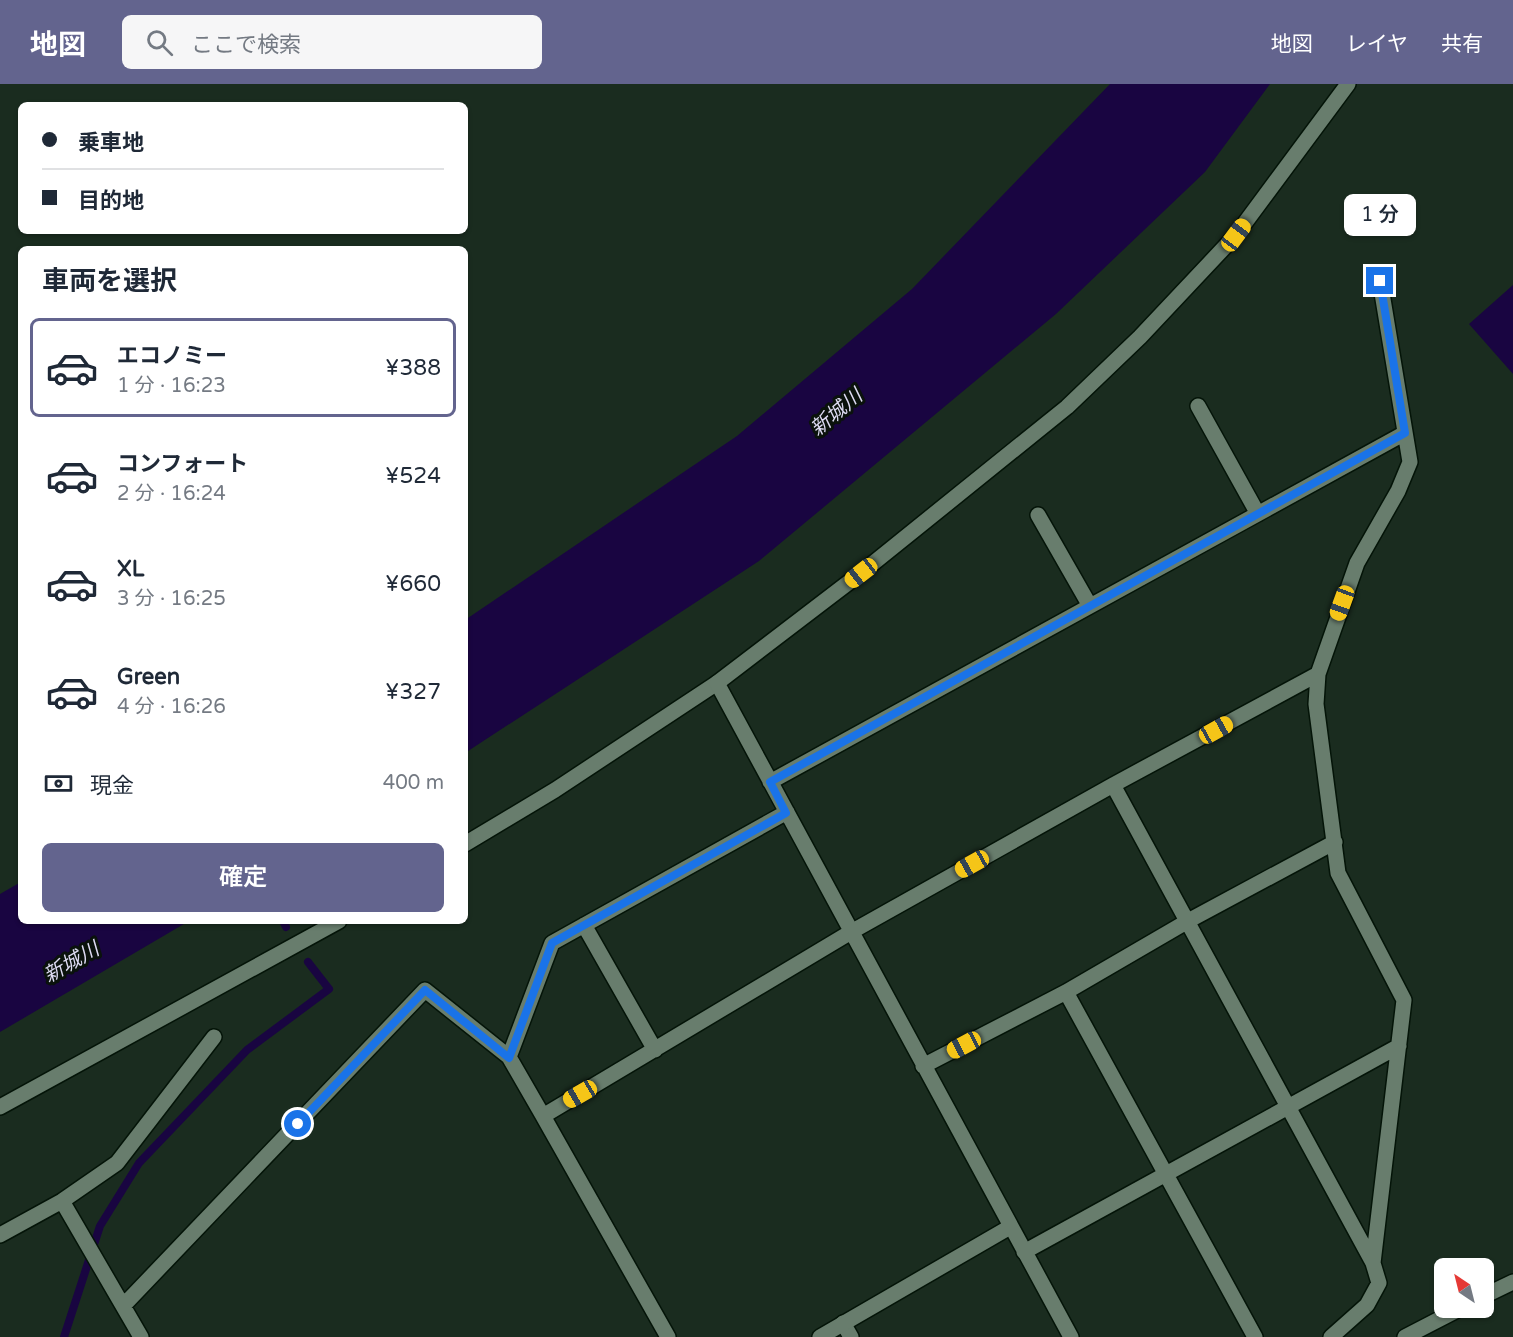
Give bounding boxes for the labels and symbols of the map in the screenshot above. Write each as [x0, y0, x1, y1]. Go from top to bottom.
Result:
callout: 1 分 [1344, 194, 1416, 236]
car [1218, 215, 1254, 255]
route end [1366, 267, 1393, 294]
water label: 新城川 [806, 383, 869, 441]
car [841, 555, 881, 591]
car [1327, 583, 1357, 623]
car [1196, 713, 1236, 747]
car [952, 847, 992, 881]
water label: 新城川 [40, 936, 105, 988]
car [944, 1029, 984, 1061]
car [560, 1077, 600, 1111]
route start [284, 1110, 311, 1137]
north arrow [1434, 1258, 1494, 1318]

